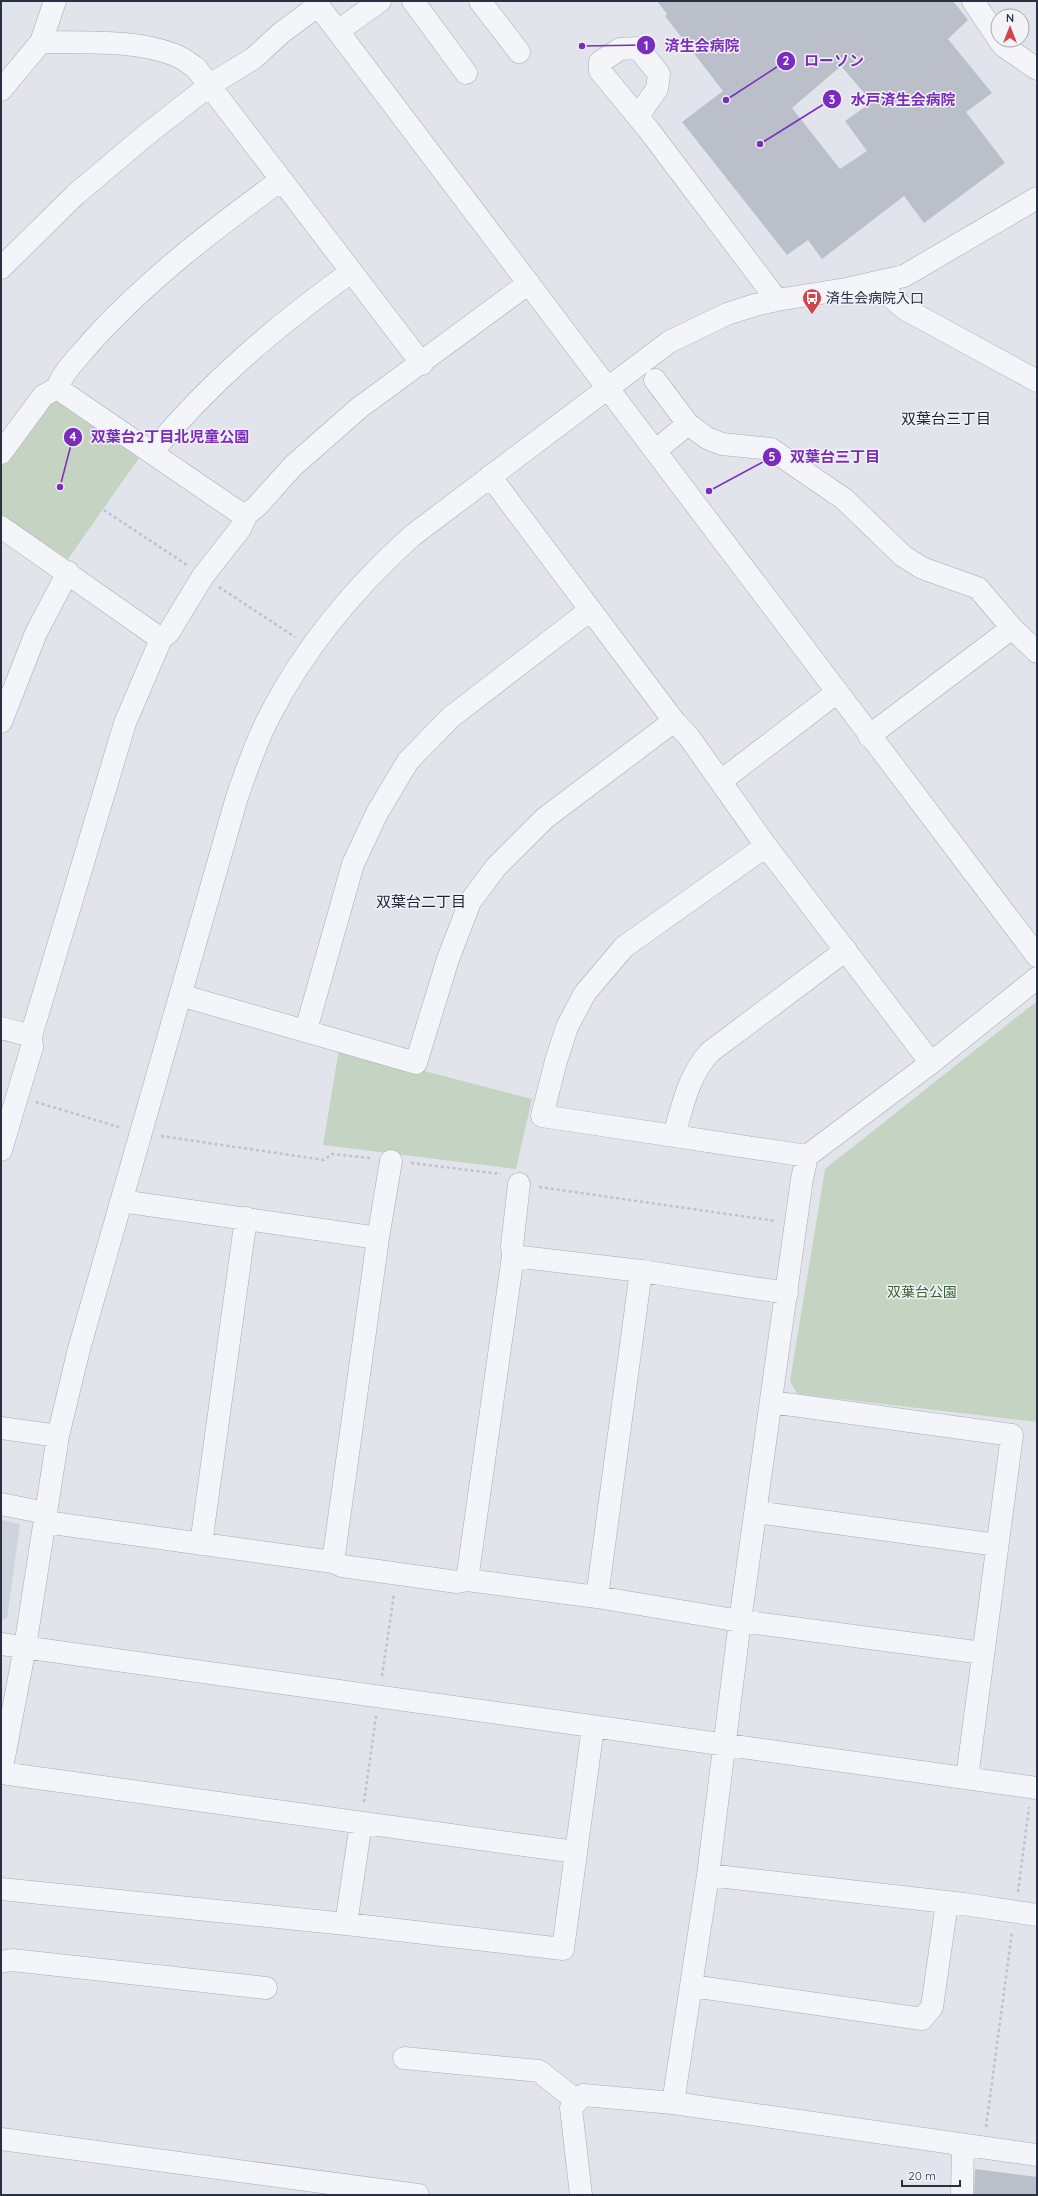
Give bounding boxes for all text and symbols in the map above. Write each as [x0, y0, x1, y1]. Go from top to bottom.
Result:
north arrow [990, 8, 1030, 48]
text: N [1006, 11, 1014, 25]
callout: 済生会病院 [636, 32, 747, 59]
text: 済生会病院 [664, 36, 740, 55]
text: 1 [644, 38, 648, 53]
callout: ローソン [776, 47, 872, 74]
text: ローソン [804, 51, 864, 70]
text: 2 [783, 53, 790, 68]
callout: 水戸済生会病院 [822, 86, 963, 113]
text: 水戸済生会病院 [850, 90, 956, 109]
text: 3 [829, 92, 835, 107]
bus stop icon: 済生会病院入口 [801, 287, 823, 315]
place label: 済生会病院入口 [826, 289, 924, 307]
district label: 双葉台三丁目 [901, 409, 991, 428]
callout: 双葉台2丁目北児童公園 [63, 423, 257, 450]
text: 双葉台2丁目北児童公園 [91, 427, 249, 446]
text: 4 [69, 429, 77, 444]
callout: 双葉台三丁目 [762, 444, 888, 471]
text: 双葉台三丁目 [790, 447, 880, 466]
text: 5 [769, 449, 776, 464]
district label: 双葉台二丁目 [376, 892, 466, 911]
park label: 双葉台公園 [887, 1283, 957, 1301]
scale bar [902, 2162, 960, 2188]
text: 20 m [908, 2168, 936, 2183]

